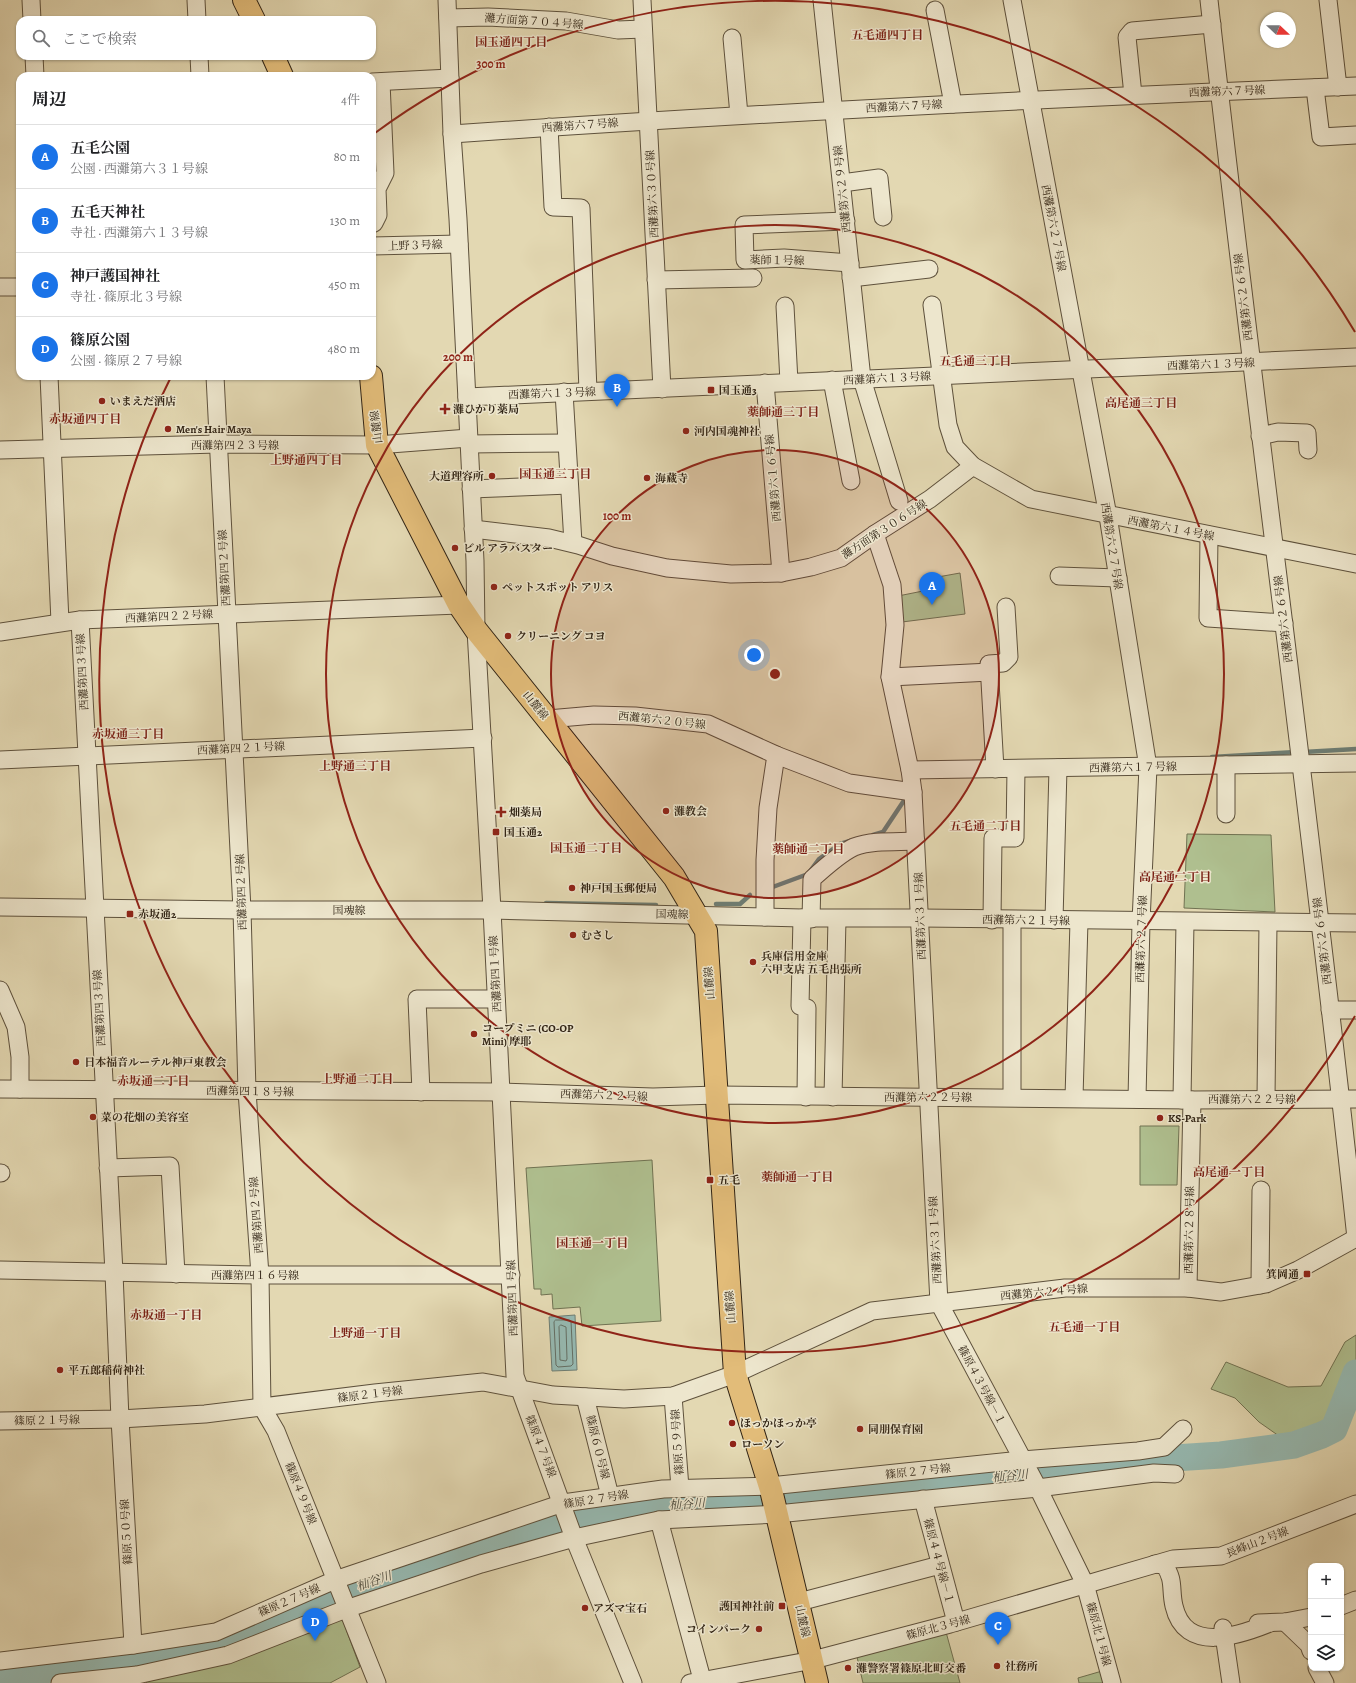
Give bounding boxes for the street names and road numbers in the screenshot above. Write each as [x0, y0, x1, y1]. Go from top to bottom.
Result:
street label: 灘方面第７０４号線 [484, 11, 584, 32]
street label: 西灘第六７号線 [1188, 83, 1266, 100]
street label: 西灘第六７号線 [865, 97, 943, 116]
street label: 西灘第六７号線 [541, 115, 619, 136]
street label: 西灘第六２９号線 [830, 144, 855, 233]
street label: 西灘第六３０号線 [643, 150, 662, 238]
street label: 西灘第六２７号線 [1038, 183, 1069, 273]
street label: 上野３号線 [387, 237, 443, 254]
street label: 西灘第六２６号線 [1231, 252, 1256, 342]
street label: 薬師１号線 [749, 253, 805, 268]
street label: 西灘第六１３号線 [1167, 355, 1255, 374]
street label: 西灘第六１３号線 [843, 369, 931, 388]
street label: 西灘第六１３号線 [508, 384, 596, 403]
street label: 山麓線 [367, 410, 386, 444]
street label: 西灘第六１６号線 [762, 433, 785, 522]
street label: 西灘第四２３号線 [191, 438, 279, 453]
street label: 灘方面第３０６号線 [839, 496, 930, 563]
street label: 西灘第六２７号線 [1097, 501, 1126, 591]
street label: 西灘第六１４号線 [1126, 513, 1216, 544]
street label: 西灘第四２号線 [215, 529, 234, 607]
street label: 西灘第六２６号線 [1271, 574, 1296, 664]
street label: 西灘第四２２号線 [125, 607, 213, 626]
street label: 西灘第四３号線 [73, 633, 92, 711]
street label: 山麓線 [519, 688, 552, 723]
street label: 西灘第六２０号線 [617, 708, 706, 733]
street label: 西灘第四２１号線 [197, 739, 285, 758]
street label: 西灘第六１７号線 [1089, 759, 1177, 776]
street label: 西灘第四２号線 [233, 853, 250, 931]
street label: 西灘第六３１号線 [911, 872, 930, 960]
street label: 西灘第六２７号線 [1132, 895, 1151, 983]
street label: 西灘第六２６号線 [1310, 896, 1335, 986]
street label: 国魂線 [333, 903, 366, 918]
street label: 国魂線 [655, 907, 689, 922]
street label: 西灘第六２１号線 [982, 912, 1070, 929]
street label: 西灘第四１号線 [486, 935, 505, 1013]
street label: 山麓線 [701, 966, 718, 1000]
street label: 西灘第四３号線 [90, 969, 109, 1047]
street label: 西灘第四１８号線 [206, 1083, 294, 1100]
street label: 西灘第六２２号線 [560, 1086, 648, 1105]
street label: 西灘第六２２号線 [884, 1090, 972, 1105]
street label: 西灘第六２２号線 [1208, 1092, 1296, 1107]
street label: 西灘第四２号線 [246, 1176, 267, 1254]
street label: 西灘第六２８号線 [1181, 1186, 1198, 1274]
street label: 西灘第六３１号線 [926, 1196, 945, 1284]
street label: 西灘第四１号線 [504, 1259, 521, 1337]
street label: 西灘第四１６号線 [211, 1268, 299, 1283]
street label: 西灘第六２４号線 [1000, 1281, 1089, 1304]
street label: 山麓線 [722, 1290, 739, 1324]
street label: 篠原４３号線－１ [954, 1343, 1009, 1428]
street label: 篠原２１号線 [336, 1383, 404, 1406]
street label: 篠原５９号線 [668, 1409, 687, 1475]
street label: 篠原２１号線 [14, 1412, 80, 1429]
street label: 篠原４７号線 [522, 1413, 559, 1480]
street label: 篠原６０号線 [582, 1413, 613, 1481]
street label: 篠原４９号線 [281, 1460, 320, 1527]
street label: 篠原２７号線 [884, 1461, 952, 1482]
street label: 篠原２７号線 [562, 1487, 630, 1512]
street label: 篠原５０号線 [117, 1499, 136, 1565]
street label: 篠原４４号線－１ [920, 1517, 957, 1606]
street label: 長峰山２号線 [1224, 1524, 1291, 1561]
street label: 篠原２７号線 [256, 1581, 323, 1620]
street label: 篠原北１号線 [1083, 1600, 1114, 1668]
street label: 山麓線 [791, 1603, 814, 1639]
street label: 篠原北３号線 [904, 1612, 972, 1643]

